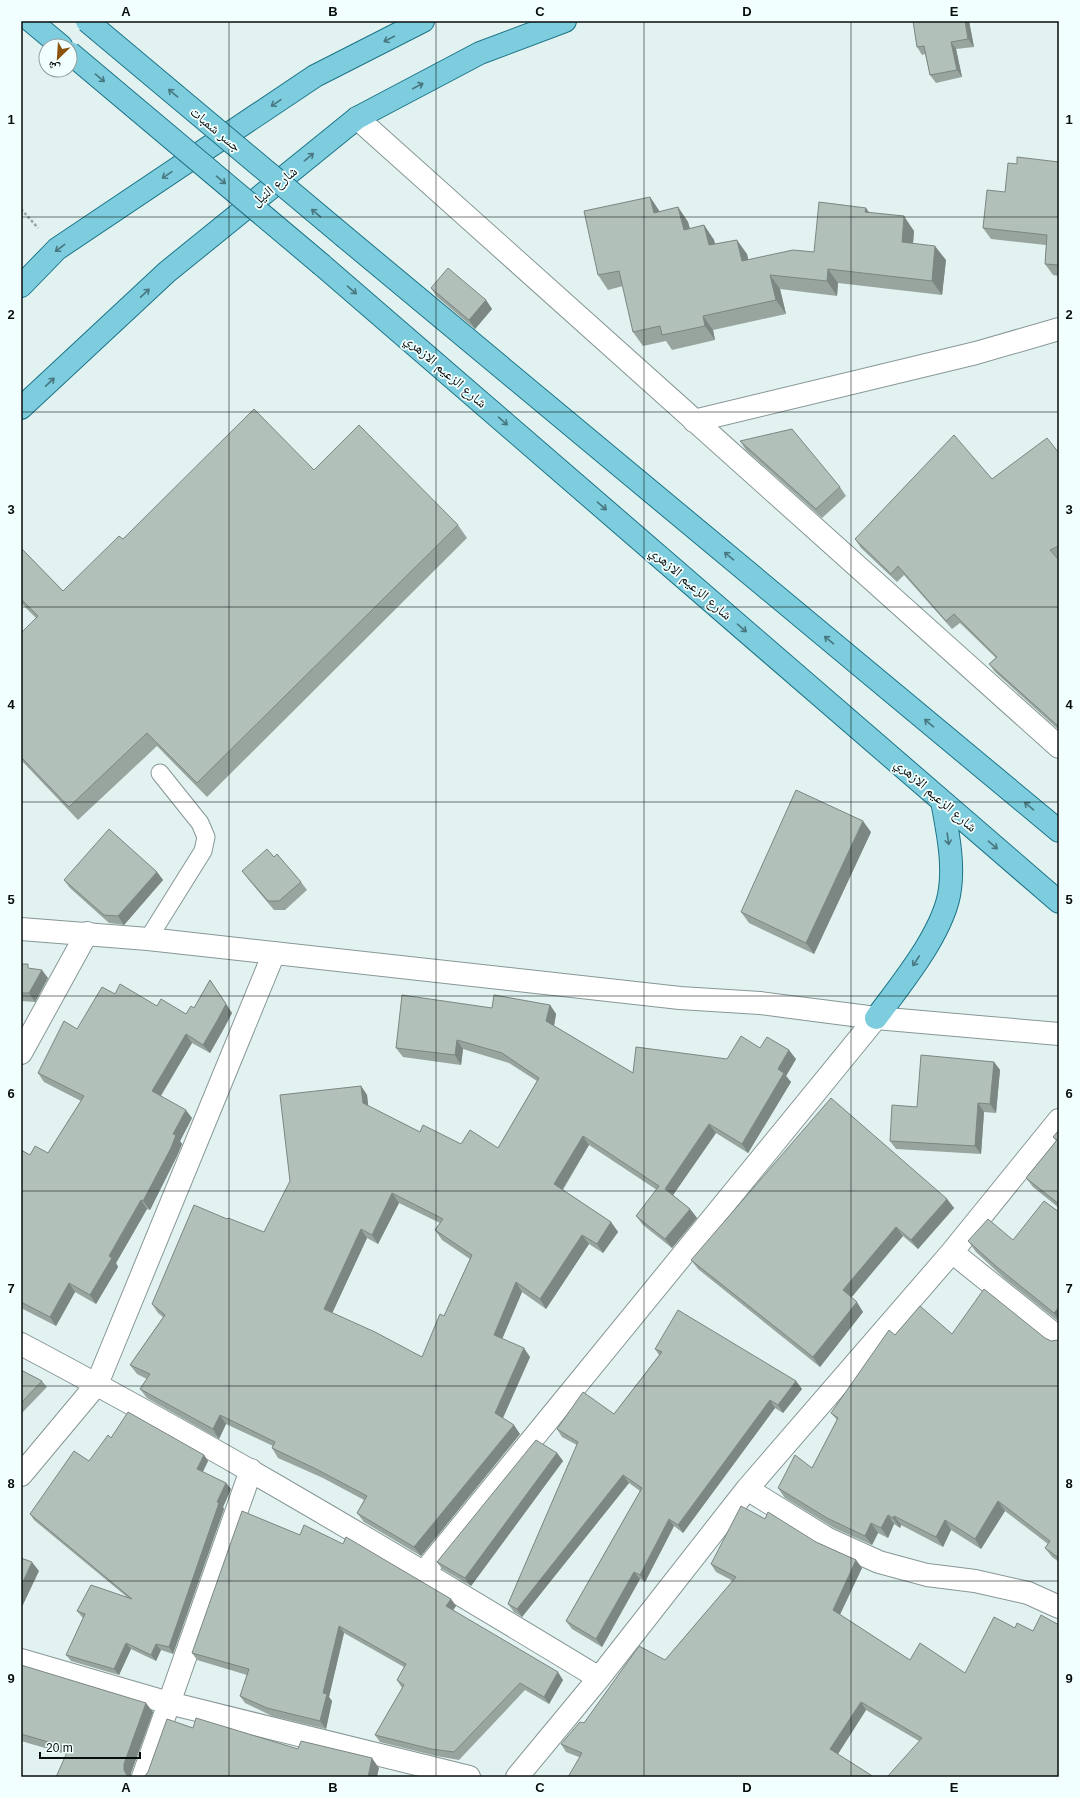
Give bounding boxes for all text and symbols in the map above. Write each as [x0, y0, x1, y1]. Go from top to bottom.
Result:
text: A [121, 4, 131, 19]
text: B [328, 4, 338, 19]
text: C [535, 4, 545, 19]
text: D [742, 4, 752, 19]
text: E [950, 4, 959, 19]
one-way arrow [383, 36, 395, 43]
north arrow [38, 38, 78, 78]
text: ش [46, 57, 62, 75]
one-way arrow [95, 74, 105, 83]
one-way arrow [412, 82, 424, 89]
one-way arrow [168, 89, 179, 98]
one-way arrow [270, 98, 281, 107]
street label: جسر شمبات [187, 103, 245, 156]
text: 1 [7, 112, 15, 127]
text: 1 [1065, 112, 1073, 127]
one-way arrow [304, 152, 315, 161]
street label: شارع النيل [248, 163, 301, 211]
one-way arrow [162, 171, 173, 179]
one-way arrow [216, 175, 226, 184]
one-way arrow [310, 208, 321, 217]
one-way arrow [54, 243, 65, 252]
one-way arrow [347, 286, 357, 295]
one-way arrow [140, 288, 150, 298]
text: 2 [7, 307, 15, 322]
text: 2 [1065, 307, 1073, 322]
street label: شارع الزعيم الازهري [399, 331, 490, 414]
one-way arrow [44, 378, 54, 387]
one-way arrow [498, 417, 508, 426]
text: 3 [7, 502, 15, 517]
one-way arrow [596, 502, 607, 511]
text: 3 [1065, 502, 1073, 517]
street label: شارع الزعيم الازهري [644, 543, 735, 626]
one-way arrow [724, 552, 734, 561]
one-way arrow [737, 623, 748, 632]
one-way arrow [824, 635, 834, 644]
text: 4 [7, 697, 15, 712]
text: 4 [1065, 697, 1073, 712]
one-way arrow [924, 718, 934, 727]
street label: شارع الزعيم الازهري [889, 755, 980, 838]
one-way arrow [1024, 801, 1034, 810]
one-way arrow [944, 832, 952, 845]
one-way arrow [988, 840, 998, 849]
text: 5 [7, 892, 15, 907]
text: 5 [1065, 892, 1073, 907]
one-way arrow [912, 955, 920, 966]
text: 6 [7, 1086, 15, 1101]
text: 6 [1065, 1086, 1073, 1101]
text: 7 [7, 1281, 15, 1296]
text: 7 [1065, 1281, 1073, 1296]
text: 8 [7, 1476, 15, 1491]
text: 8 [1065, 1476, 1073, 1491]
text: 9 [7, 1671, 15, 1686]
text: 9 [1065, 1671, 1073, 1686]
scale bar [40, 1734, 140, 1760]
text: 20 m [46, 1741, 73, 1755]
text: A [121, 1780, 131, 1795]
text: B [328, 1780, 338, 1795]
text: C [535, 1780, 545, 1795]
text: D [742, 1780, 752, 1795]
text: E [950, 1780, 959, 1795]

